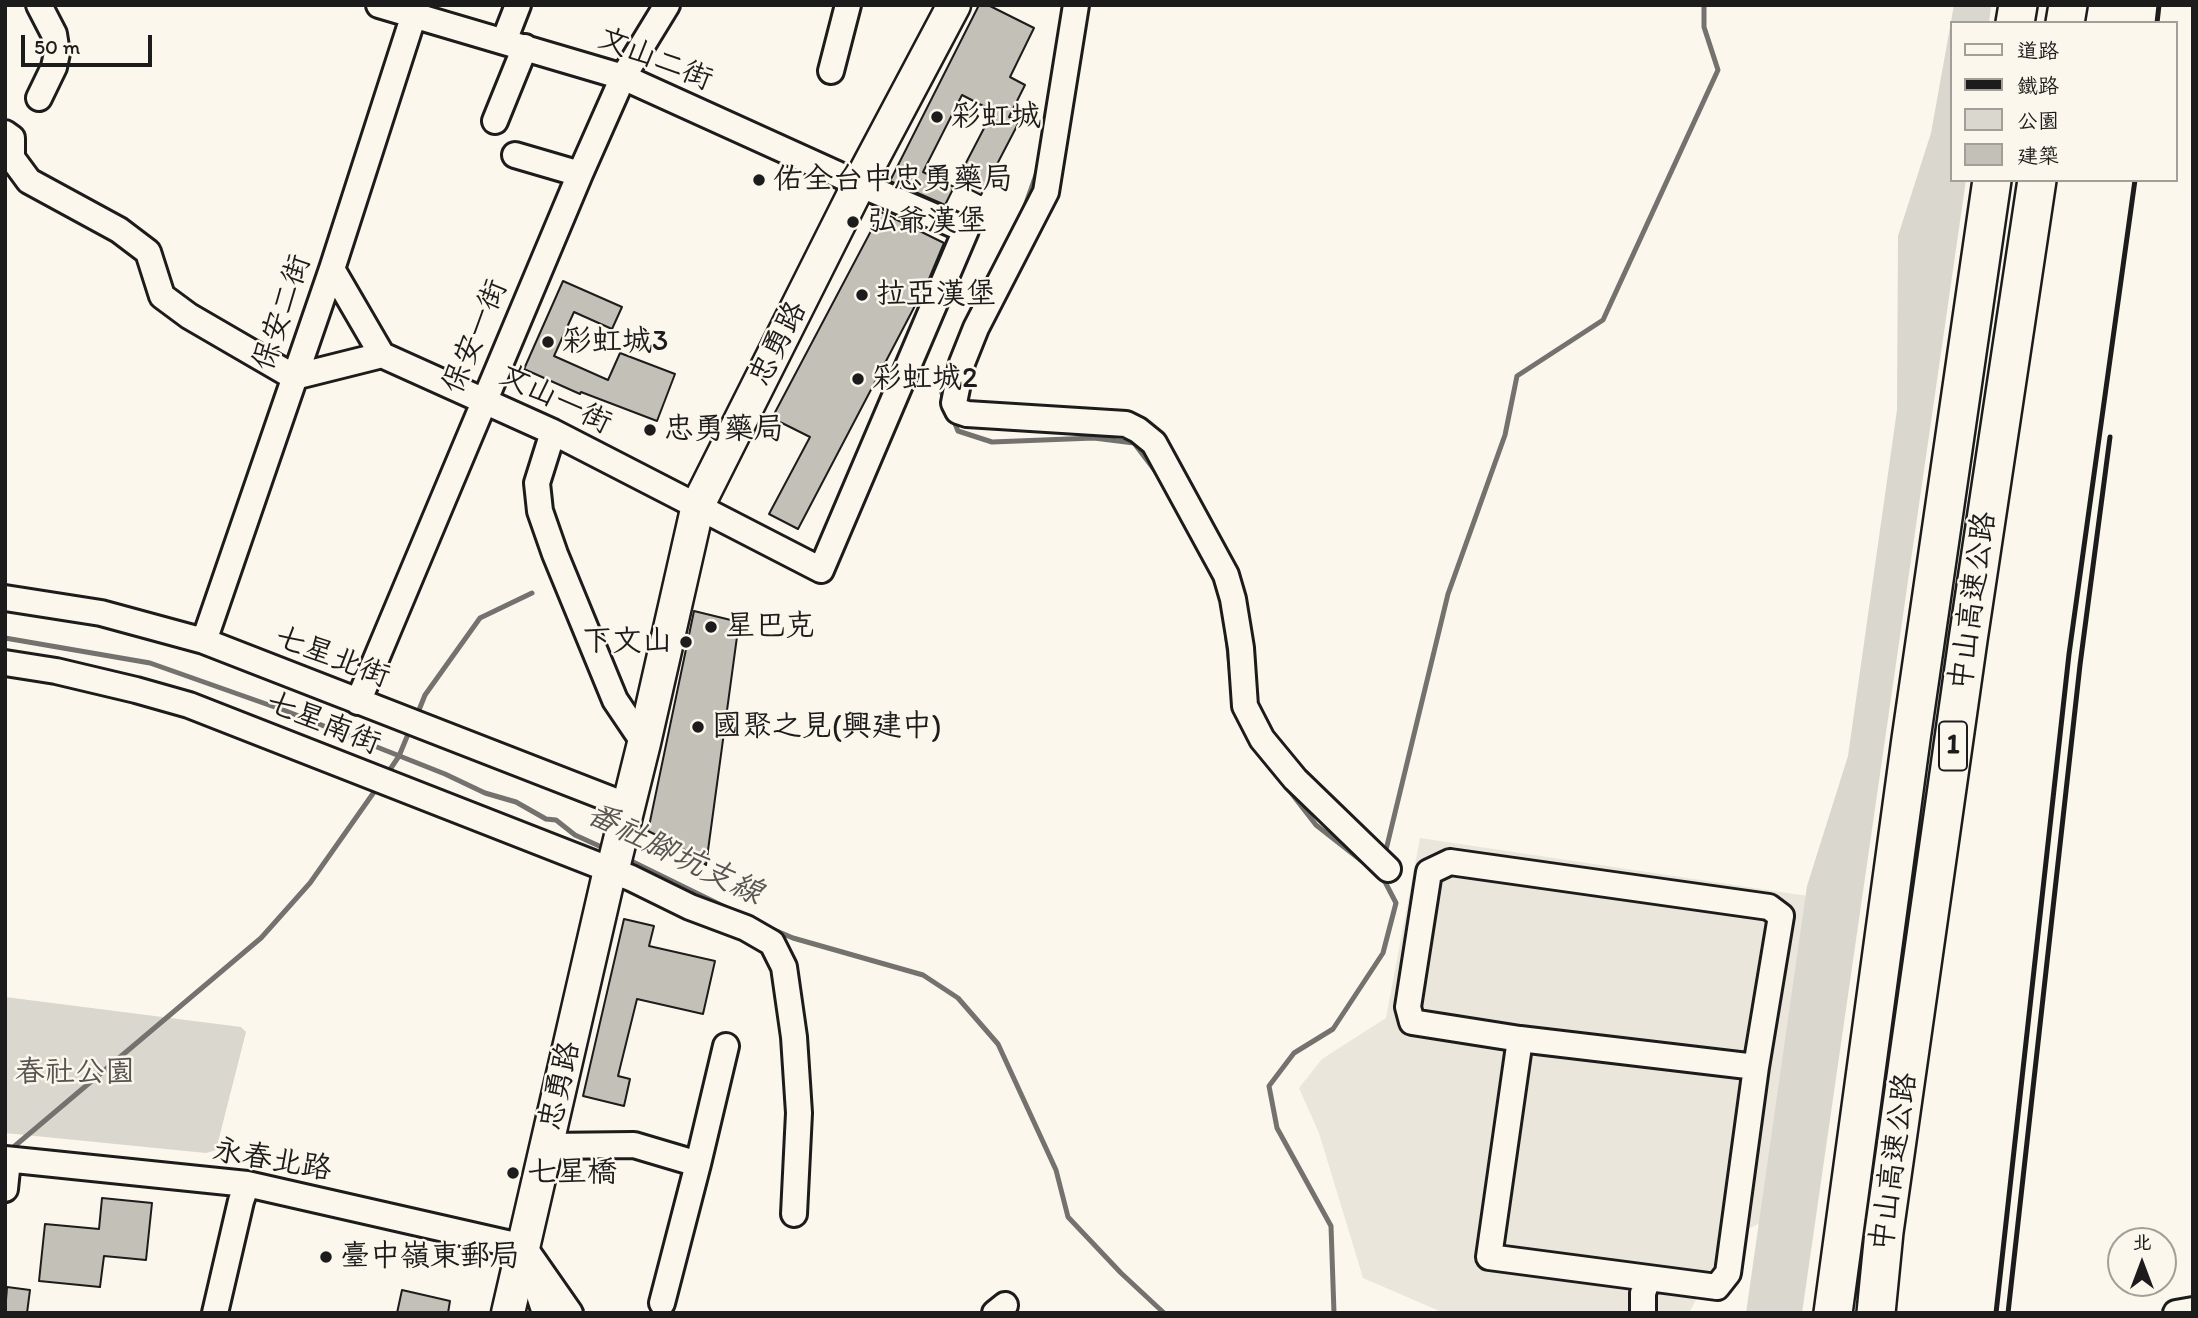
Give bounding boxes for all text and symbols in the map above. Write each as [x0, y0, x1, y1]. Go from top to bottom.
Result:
scale bar [24, 21, 156, 65]
street label: 文山二街 [593, 21, 717, 99]
legend [1950, 21, 2177, 182]
text: 50 m [34, 34, 80, 59]
text: 道路 [2017, 38, 2059, 63]
text: 鐵路 [2017, 73, 2059, 98]
place label: 彩虹城 [951, 99, 1041, 135]
text: 公園 [2017, 108, 2059, 133]
marker: 彩虹城 [929, 109, 945, 125]
text: 建築 [2017, 143, 2059, 168]
place label: 佑全台中忠勇藥局 [773, 162, 1013, 198]
marker: 佑全台中忠勇藥局 [751, 172, 767, 188]
place label: 弘爺漢堡 [867, 204, 987, 240]
marker: 弘爺漢堡 [845, 214, 861, 230]
street label: 保安二街 [246, 250, 320, 376]
street label: 保安一街 [436, 275, 516, 399]
place label: 拉亞漢堡 [876, 277, 996, 313]
marker: 拉亞漢堡 [854, 287, 870, 303]
street label: 忠勇路 [743, 296, 815, 392]
place label: 彩虹城3 [562, 324, 668, 360]
marker: 彩虹城3 [540, 334, 556, 350]
street label: 文山一街 [493, 358, 617, 442]
place label: 彩虹城2 [872, 361, 978, 397]
marker: 彩虹城2 [850, 371, 866, 387]
place label: 忠勇藥局 [664, 412, 784, 448]
marker: 忠勇藥局 [642, 422, 658, 438]
street label: 中山高速公路 [1944, 509, 2004, 693]
place label: 星巴克 [725, 609, 815, 645]
marker: 星巴克 [703, 619, 719, 635]
street label: 七星北街 [270, 620, 394, 696]
place label: 下文山 [582, 624, 672, 660]
marker: 下文山 [678, 634, 694, 650]
street label: 七星南街 [261, 685, 385, 763]
place label: 國聚之見(興建中) [712, 709, 942, 745]
marker: 國聚之見(興建中) [690, 719, 706, 735]
road number: 1 [1939, 722, 1967, 770]
water label: 番社腳坑支線 [579, 796, 769, 914]
street label: 忠勇路 [533, 1038, 589, 1134]
park label: 春社公園 [15, 1055, 135, 1091]
street label: 中山高速公路 [1865, 1070, 1925, 1254]
street label: 永春北路 [210, 1133, 334, 1189]
place label: 七星橋 [527, 1155, 617, 1191]
marker: 七星橋 [505, 1165, 521, 1181]
north arrow [2107, 1227, 2177, 1297]
text: 北 [2132, 1231, 2152, 1254]
place label: 臺中嶺東郵局 [340, 1239, 520, 1275]
marker: 臺中嶺東郵局 [318, 1249, 334, 1265]

